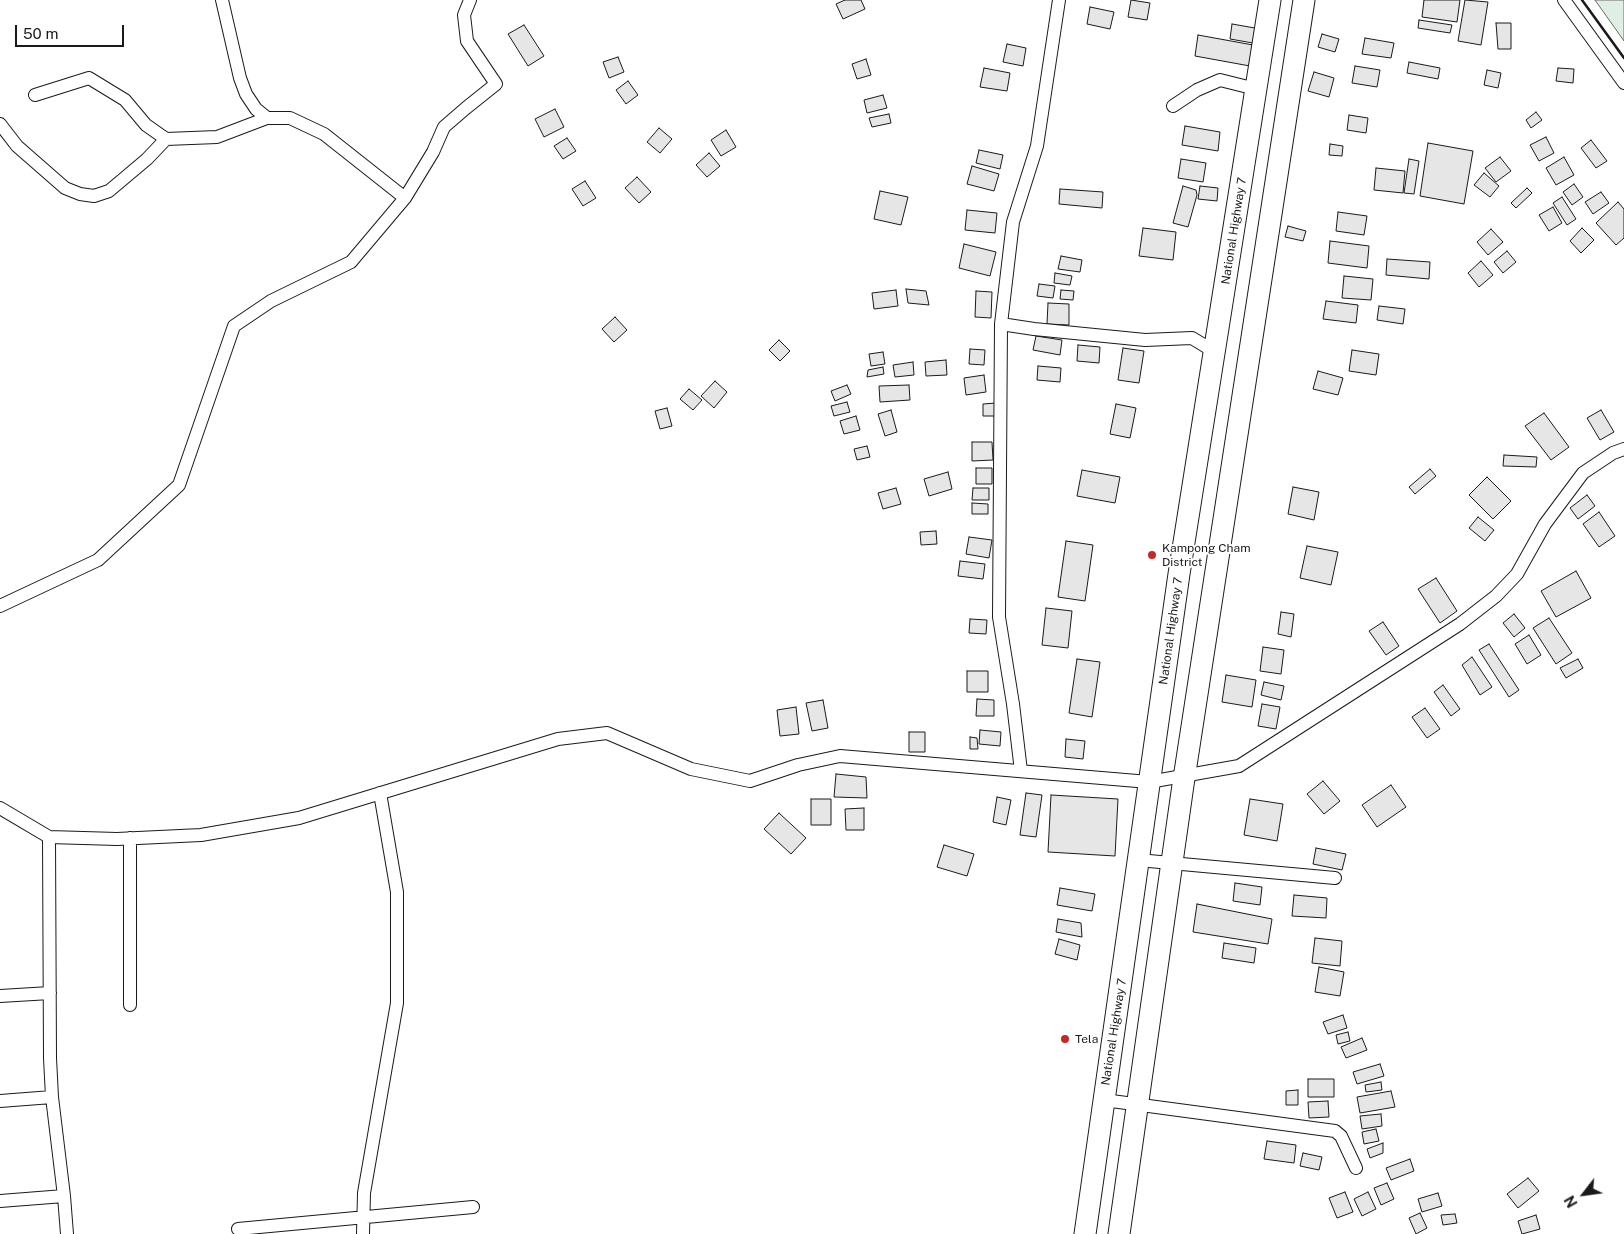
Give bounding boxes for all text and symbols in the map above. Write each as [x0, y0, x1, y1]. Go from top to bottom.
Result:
scale bar [18, 15, 126, 47]
text: 50 m [23, 25, 58, 42]
street label: National Highway 7 [1218, 176, 1250, 286]
place label: Kampong Cham District [1162, 541, 1251, 569]
marker: Kampong Cham District [1146, 549, 1158, 561]
street label: National Highway 7 [1156, 576, 1186, 686]
street label: National Highway 7 [1098, 977, 1130, 1087]
place label: Tela [1075, 1032, 1098, 1046]
marker: Tela [1059, 1033, 1071, 1045]
north arrow [1559, 1169, 1609, 1219]
text: N [1561, 1193, 1581, 1210]

